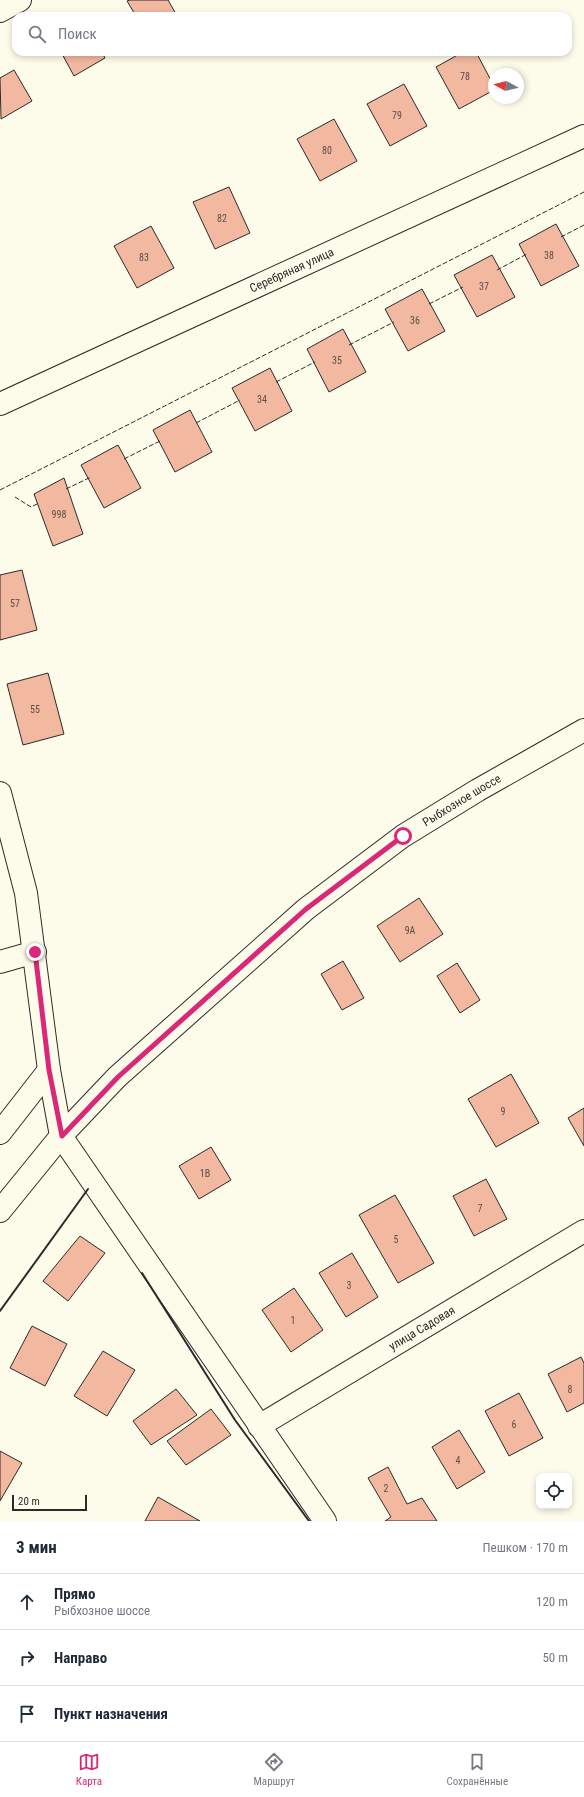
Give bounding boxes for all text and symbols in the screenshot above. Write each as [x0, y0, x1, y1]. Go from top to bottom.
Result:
search box [12, 12, 572, 56]
icon: search [26, 23, 48, 45]
text: Поиск [58, 25, 97, 43]
north arrow [488, 68, 524, 104]
house number: 78 [460, 71, 470, 82]
house number: 79 [392, 110, 402, 121]
house number: 80 [322, 145, 332, 156]
house number: 82 [217, 213, 227, 224]
street label: Серебряная улица [248, 245, 336, 295]
house number: 38 [544, 250, 554, 261]
house number: 83 [139, 252, 149, 263]
house number: 37 [479, 281, 489, 292]
house number: 36 [410, 315, 420, 326]
house number: 35 [332, 355, 342, 366]
house number: 34 [257, 394, 267, 405]
house number: 998 [52, 509, 66, 520]
house number: 57 [10, 598, 20, 609]
house number: 55 [30, 704, 40, 715]
street label: Рыбхозное шоссе [420, 771, 504, 829]
route start [394, 827, 412, 845]
house number: 9А [405, 925, 416, 936]
route end [26, 943, 44, 961]
house number: 9 [501, 1106, 506, 1117]
house number: 1В [200, 1168, 210, 1179]
house number: 7 [478, 1203, 483, 1214]
house number: 5 [394, 1234, 399, 1245]
house number: 3 [347, 1280, 352, 1291]
street label: улица Садовая [386, 1303, 457, 1353]
house number: 1 [291, 1315, 295, 1326]
house number: 8 [568, 1384, 573, 1395]
house number: 6 [512, 1419, 517, 1430]
house number: 4 [456, 1455, 461, 1466]
map controls [536, 1473, 572, 1509]
button: locate [536, 1473, 572, 1509]
house number: 2 [384, 1483, 389, 1494]
scale bar [12, 1493, 87, 1512]
text: 20 m [18, 1495, 40, 1508]
text: 3 мин [16, 1537, 57, 1557]
text: Пешком · 170 m [482, 1540, 568, 1555]
text: Прямо [54, 1585, 95, 1603]
icon: ahead [16, 1591, 38, 1613]
text: 120 m [536, 1594, 568, 1609]
text: Рыбхозное шоссе [54, 1603, 150, 1618]
icon: right [16, 1647, 38, 1669]
text: Направо [54, 1649, 107, 1667]
text: 50 m [542, 1650, 568, 1665]
icon: arrive [16, 1703, 38, 1725]
text: Пункт назначения [54, 1705, 168, 1723]
tab: Карта [76, 1751, 102, 1788]
tab: Маршрут [254, 1751, 295, 1788]
tab: Сохранённые [446, 1751, 508, 1788]

